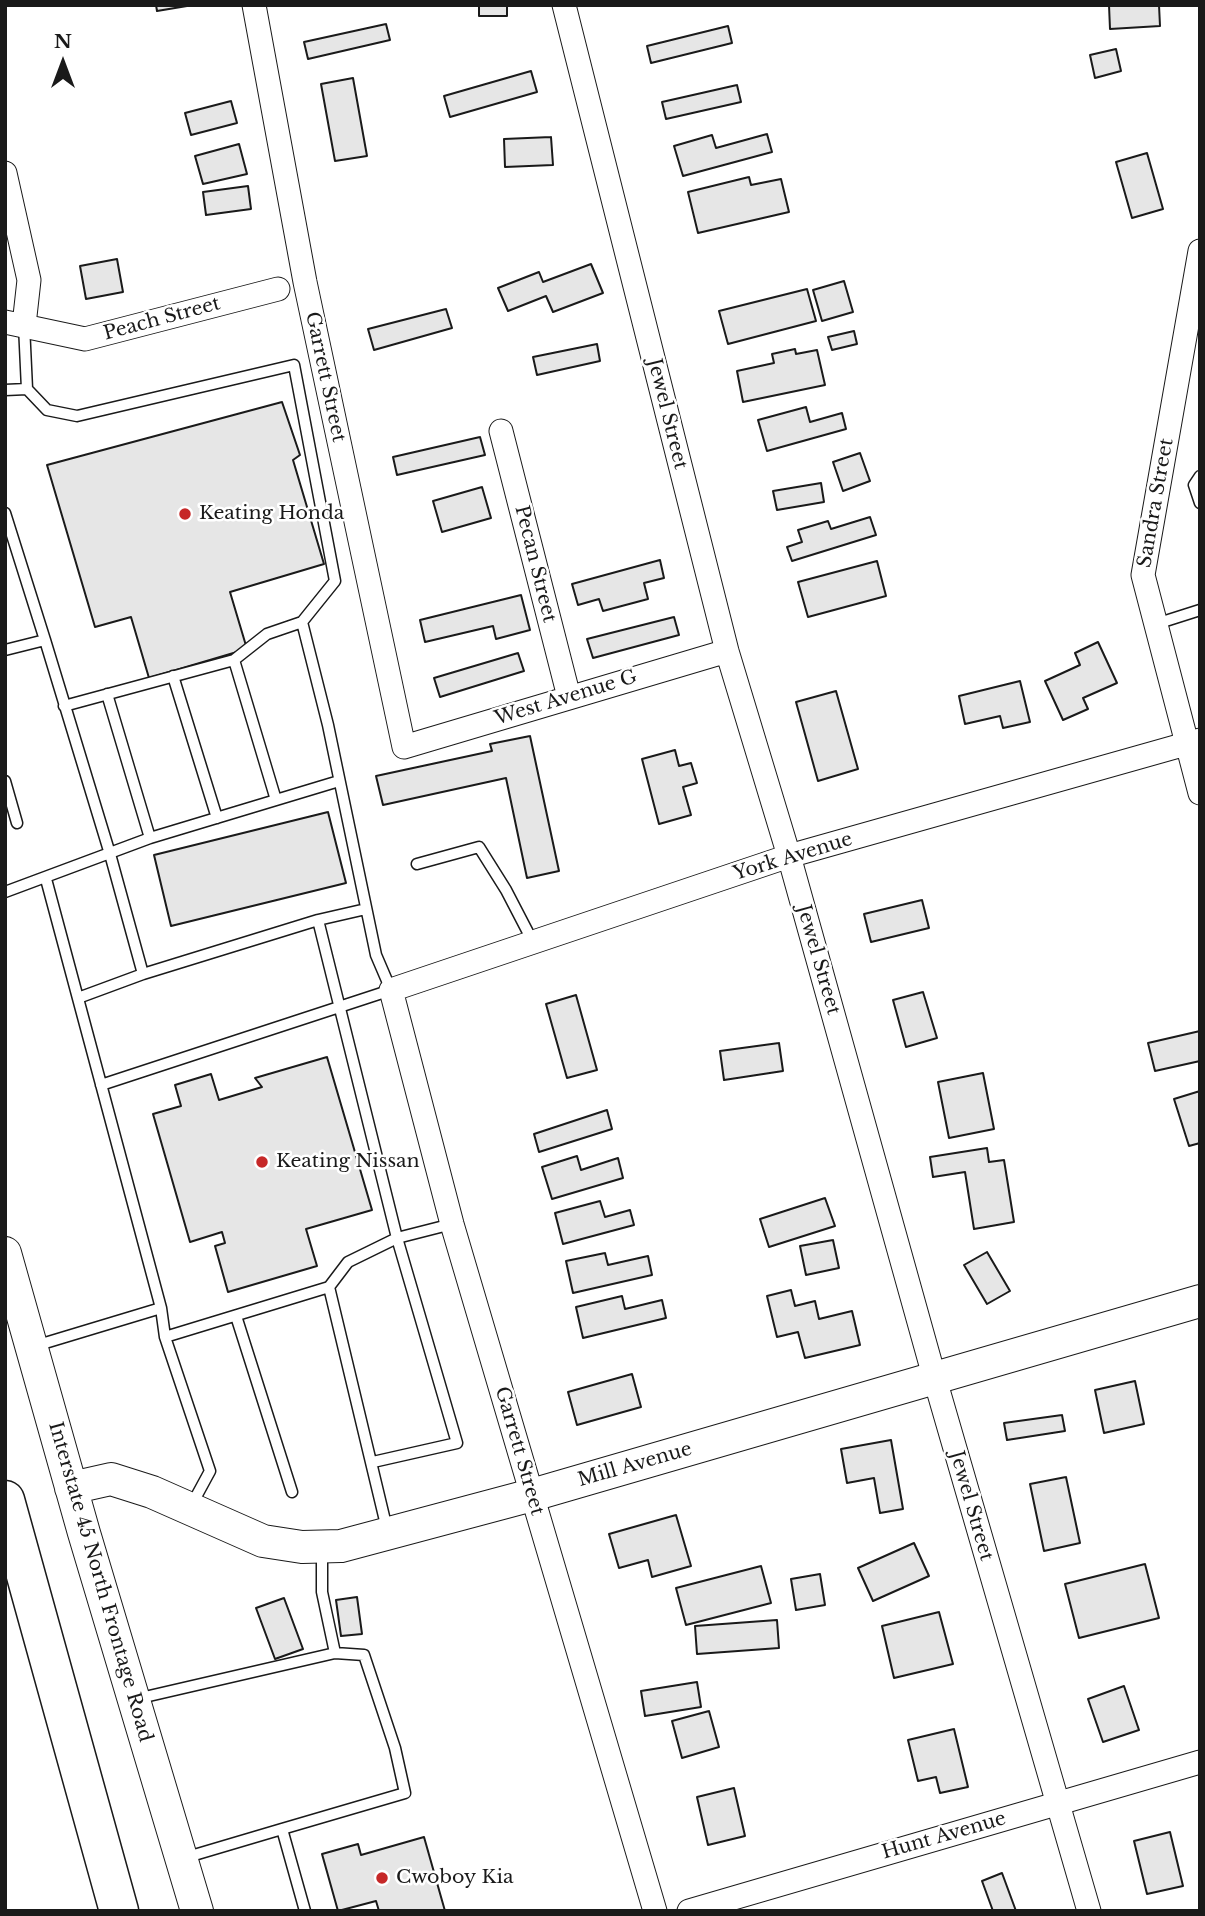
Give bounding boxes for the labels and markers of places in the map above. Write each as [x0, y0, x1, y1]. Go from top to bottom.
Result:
place label: Keating Honda [199, 503, 344, 525]
marker: Keating Honda [177, 506, 193, 522]
place label: Keating Nissan [276, 1151, 420, 1173]
marker: Keating Nissan [254, 1154, 270, 1170]
place label: Cwoboy Kia [396, 1867, 513, 1889]
marker: Cwoboy Kia [374, 1870, 390, 1886]

